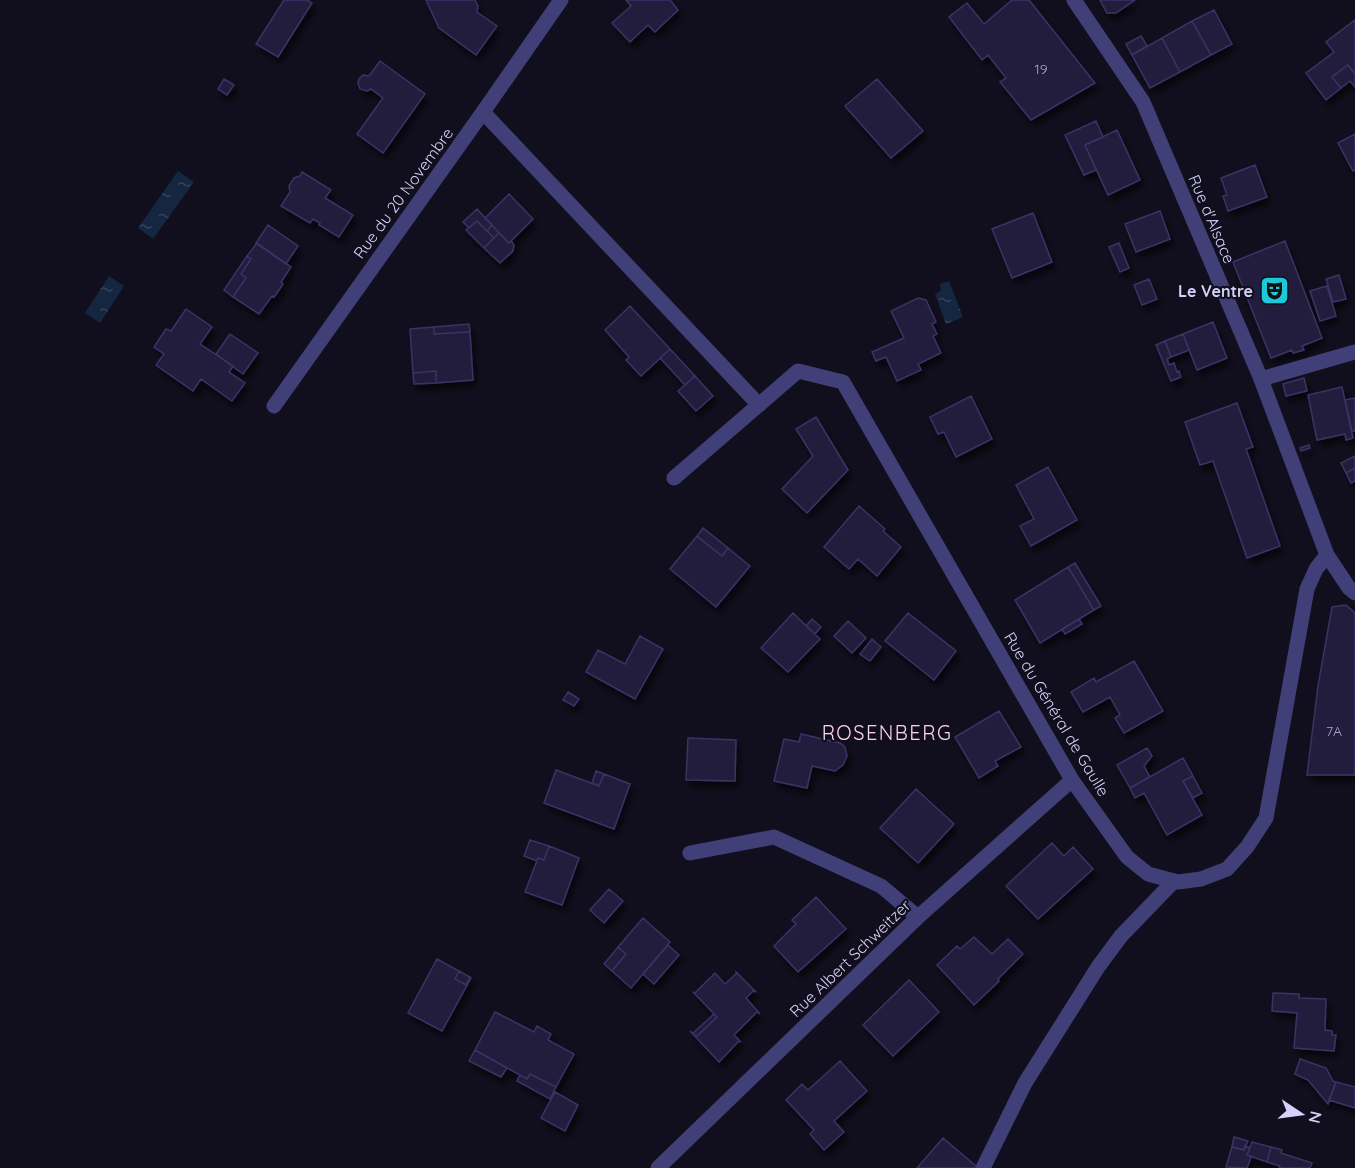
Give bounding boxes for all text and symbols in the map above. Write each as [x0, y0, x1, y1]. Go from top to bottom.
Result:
house number: 19 [1035, 60, 1048, 78]
street label: Rue du 20 Novembre [349, 124, 457, 262]
street label: Rue d'Alsace [1184, 172, 1240, 266]
theatre icon: Le Ventre [1258, 275, 1290, 307]
place label: Le Ventre [1178, 281, 1253, 301]
street label: Rue du Général de Gaulle [1000, 628, 1114, 800]
district label: ROSENBERG [822, 720, 952, 745]
house number: 7A [1326, 722, 1342, 740]
street label: Rue Albert Schweitzer [785, 895, 915, 1021]
north arrow [1271, 1084, 1331, 1144]
text: N [1305, 1109, 1327, 1125]

